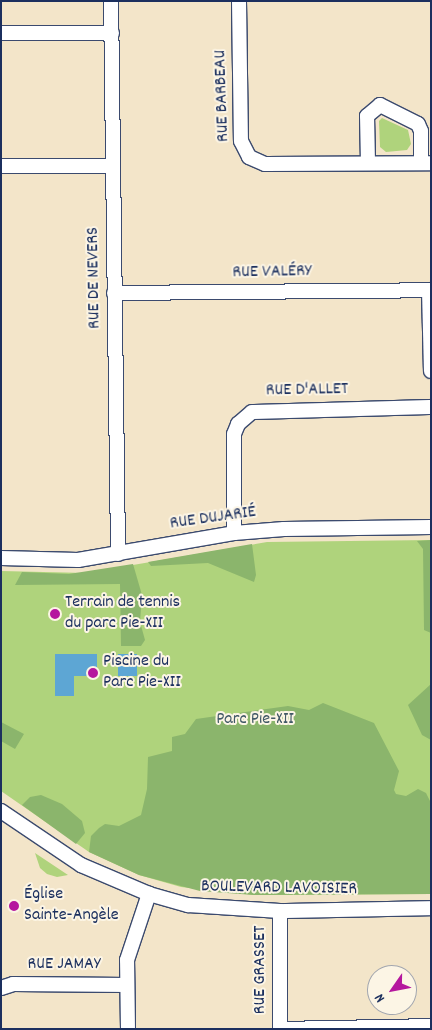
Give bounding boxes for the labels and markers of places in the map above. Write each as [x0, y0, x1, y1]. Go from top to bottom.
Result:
place label: Terrain de tennis du parc Pie-XII [65, 593, 180, 636]
marker: Terrain de tennis du parc Pie-XII [49, 608, 61, 620]
place label: Piscine du Parc Pie-XII [103, 652, 181, 694]
marker: Piscine du Parc Pie-XII [87, 667, 99, 679]
place label: Église Sainte-Angèle [24, 885, 119, 928]
marker: Église Sainte-Angèle [8, 900, 20, 912]

